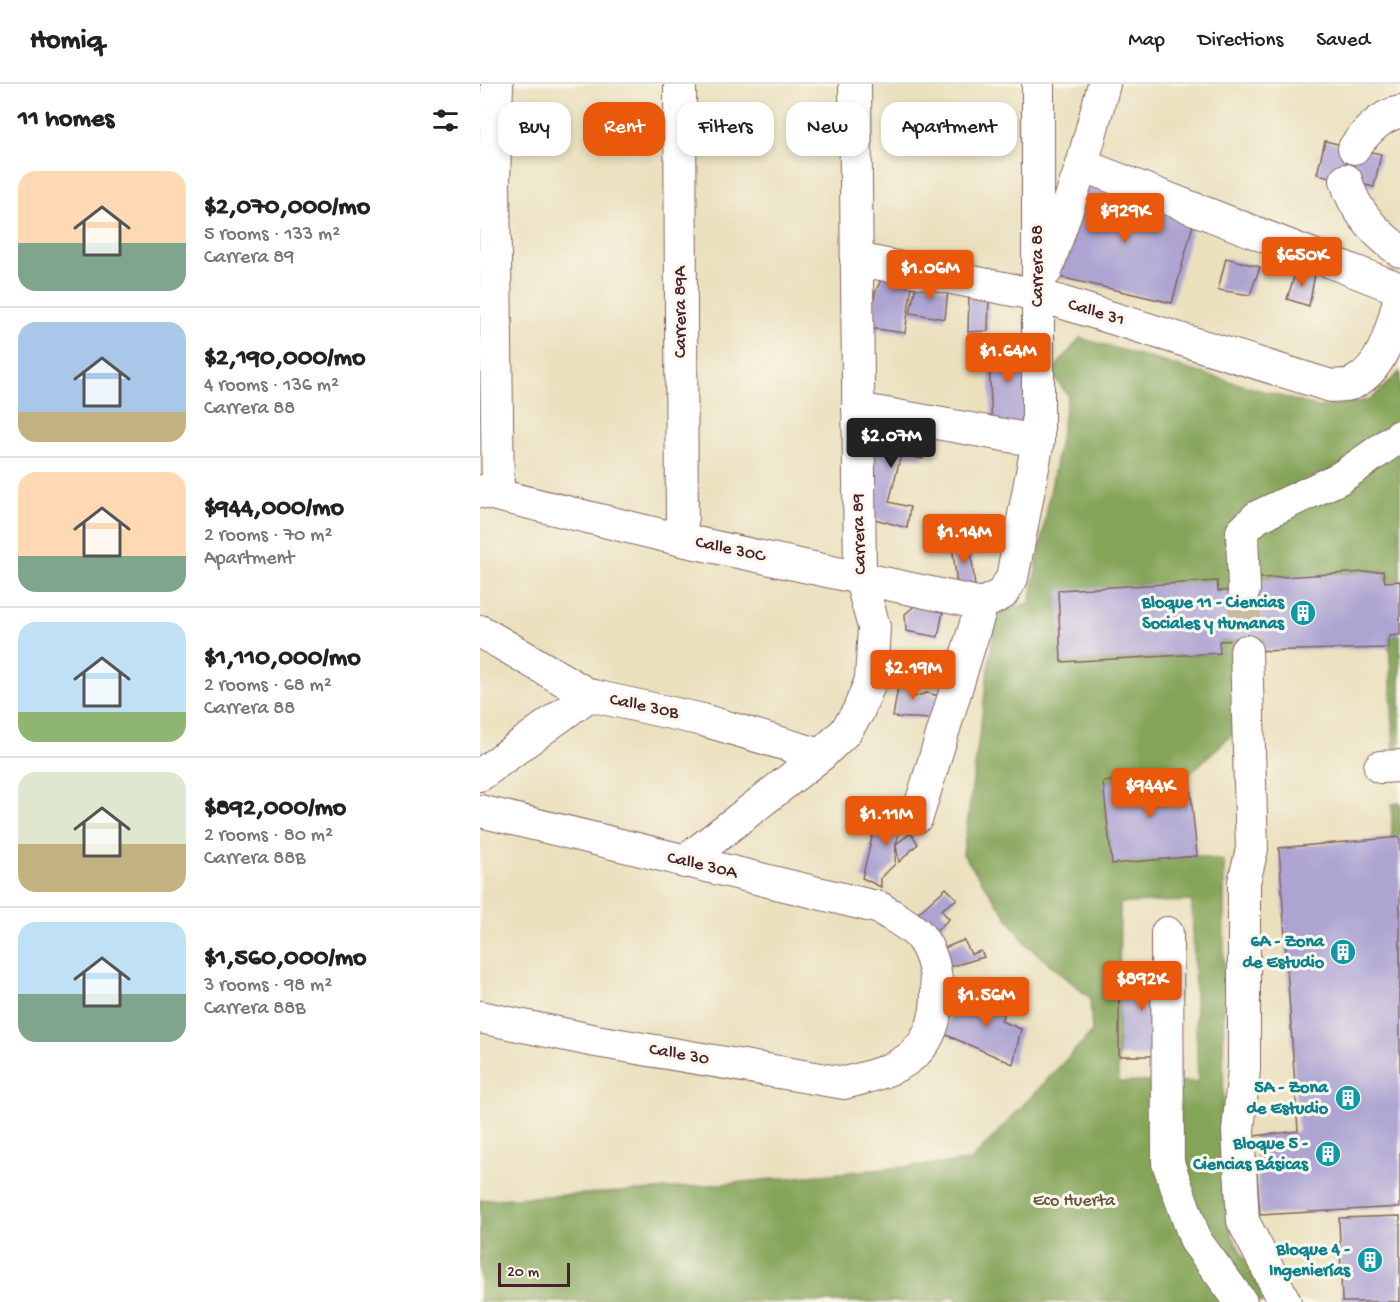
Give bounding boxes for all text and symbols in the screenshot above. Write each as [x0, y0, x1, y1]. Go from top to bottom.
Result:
text: Homiq [30, 25, 103, 58]
text: Map [1128, 29, 1165, 54]
text: Directions [1198, 29, 1283, 54]
text: Saved [1316, 29, 1370, 54]
chip: Buy [498, 102, 571, 156]
chip: Rent [583, 102, 665, 156]
chip: Filters [677, 102, 774, 156]
chip: New [786, 102, 869, 156]
chip: Apartment [881, 102, 1017, 156]
icon: filters [429, 104, 462, 137]
text: 11 homes [18, 105, 114, 136]
text: $2,070,000/mo [204, 193, 370, 224]
pin: $929K [1083, 193, 1167, 244]
icon: home [66, 195, 138, 267]
text: $929K [1100, 201, 1150, 224]
text: 5 rooms · 133 m² [204, 224, 340, 247]
street label: Carrera 88 [1028, 225, 1049, 307]
pin: $650K [1260, 237, 1344, 288]
text: $650K [1276, 245, 1328, 268]
text: Carrera 89 [204, 247, 294, 270]
pin: $1.06M [881, 250, 979, 301]
text: $1.06M [901, 258, 959, 281]
street label: Carrera 89A [671, 265, 692, 358]
street label: Calle 31 [1065, 295, 1127, 331]
pin: $1.64M [959, 333, 1057, 384]
text: $1.64M [980, 341, 1036, 364]
text: $2,190,000/mo [204, 344, 366, 375]
icon: home [66, 346, 138, 418]
text: 4 rooms · 136 m² [204, 375, 339, 398]
text: Carrera 88 [204, 398, 295, 421]
pin: $2.07M [842, 418, 940, 469]
text: $2.07M [861, 426, 921, 449]
street label: Carrera 89 [848, 493, 872, 575]
text: $944,000/mo [204, 494, 344, 525]
icon: home [66, 496, 138, 568]
pin: $1.14M [915, 514, 1013, 565]
text: $1.14M [937, 522, 991, 545]
text: 2 rooms · 70 m² [204, 525, 332, 548]
street label: Calle 30C [693, 532, 768, 568]
text: Apartment [204, 548, 294, 571]
place label: Bloque 11 - Ciencias Sociales y Humanas [1141, 593, 1285, 635]
building icon: Bloque 11 - Ciencias Sociales y Humanas [1288, 598, 1318, 628]
text: $1,110,000/mo [204, 644, 361, 675]
icon: home [66, 646, 138, 718]
pin: $2.19M [864, 650, 962, 701]
text: $2.19M [884, 658, 942, 681]
text: 2 rooms · 68 m² [204, 675, 332, 698]
street label: Calle 30B [608, 689, 681, 725]
text: Carrera 88 [204, 698, 295, 721]
pin: $944K [1108, 768, 1192, 819]
text: $944K [1126, 776, 1174, 799]
text: $892,000/mo [204, 794, 346, 825]
icon: home [66, 796, 138, 868]
pin: $1.11M [837, 796, 935, 847]
text: $1.11M [859, 804, 913, 827]
text: 2 rooms · 80 m² [204, 825, 333, 848]
text: Carrera 88B [204, 848, 305, 871]
street label: Calle 30A [665, 848, 740, 885]
place label: 6A - Zona de Estudio [1242, 932, 1325, 974]
building icon: 6A - Zona de Estudio [1328, 937, 1358, 967]
text: $1,560,000/mo [204, 944, 367, 975]
icon: home [66, 946, 138, 1018]
pin: $892K [1100, 961, 1184, 1012]
text: $892K [1117, 969, 1167, 992]
text: 3 rooms · 98 m² [204, 975, 332, 998]
pin: $1.56M [937, 977, 1035, 1028]
text: $1.56M [957, 985, 1015, 1008]
text: Carrera 88B [204, 998, 305, 1021]
street label: Calle 30 [647, 1039, 711, 1071]
place label: 5A - Zona de Estudio [1246, 1078, 1329, 1120]
building icon: 5A - Zona de Estudio [1333, 1083, 1363, 1113]
place label: Bloque 5 - Ciencias Básicas [1192, 1134, 1309, 1176]
building icon: Bloque 5 - Ciencias Básicas [1313, 1139, 1343, 1169]
park label: Eco Huerta [1033, 1191, 1116, 1212]
place label: Bloque 4 - Ingenierías [1269, 1240, 1351, 1282]
building icon: Bloque 4 - Ingenierías [1355, 1245, 1385, 1275]
scale bar [498, 1260, 570, 1288]
text: 20 m [507, 1264, 539, 1283]

